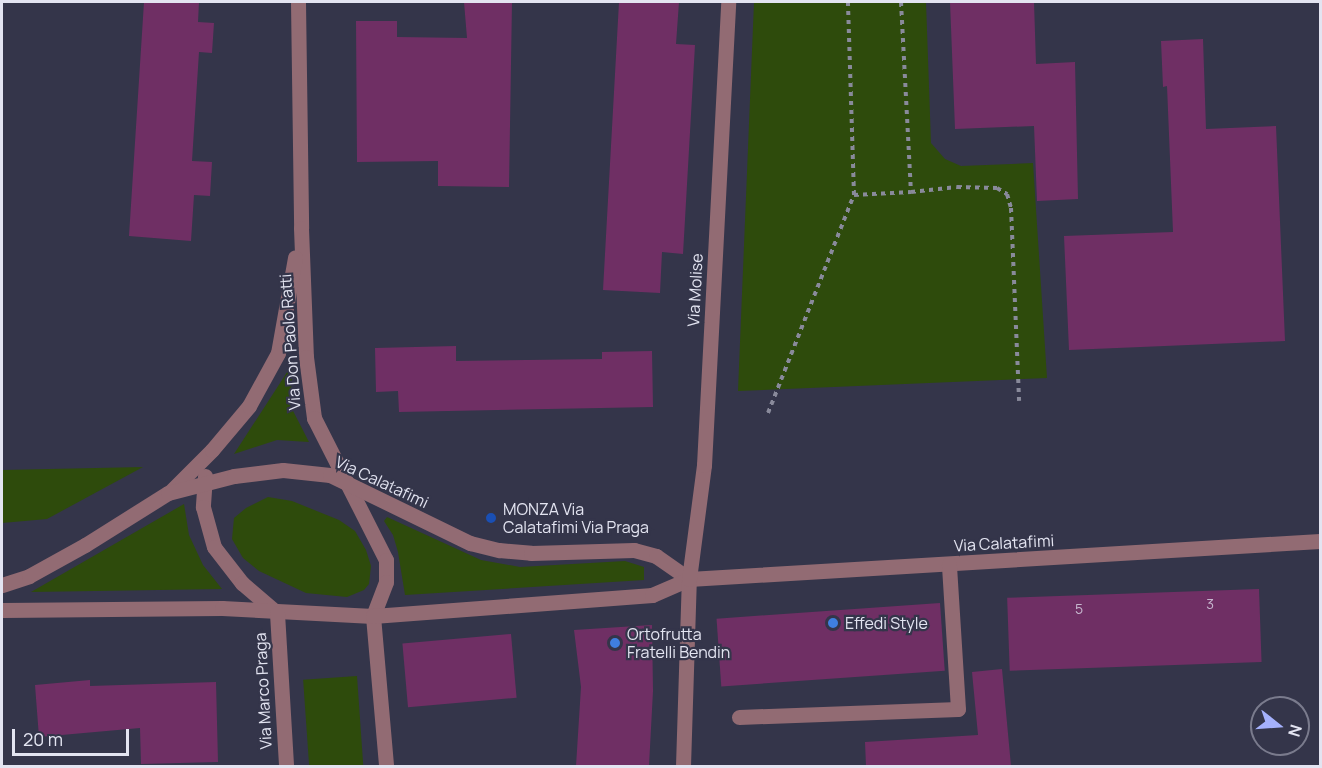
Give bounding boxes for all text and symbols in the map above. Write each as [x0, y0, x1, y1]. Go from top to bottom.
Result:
street label: Via Molise [683, 253, 707, 327]
street label: Via Don Paolo Ratti [276, 273, 304, 411]
street label: Via Calatafimi [332, 452, 432, 512]
place label: MONZA Via Calatafimi Via Praga [503, 499, 649, 537]
marker: MONZA Via Calatafimi Via Praga [484, 511, 498, 525]
street label: Via Calatafimi [953, 531, 1055, 555]
house number: 3 [1206, 596, 1214, 612]
house number: 5 [1075, 601, 1083, 617]
place label: Effedi Style [845, 613, 928, 633]
marker: Effedi Style [826, 616, 840, 630]
place label: Ortofrutta Fratelli Bendin [627, 624, 730, 662]
street label: Via Marco Praga [250, 632, 276, 750]
marker: Ortofrutta Fratelli Bendin [608, 636, 622, 650]
north arrow [1250, 696, 1310, 756]
scale bar [15, 717, 132, 755]
text: N [1283, 722, 1308, 739]
text: 20 m [23, 727, 63, 751]

